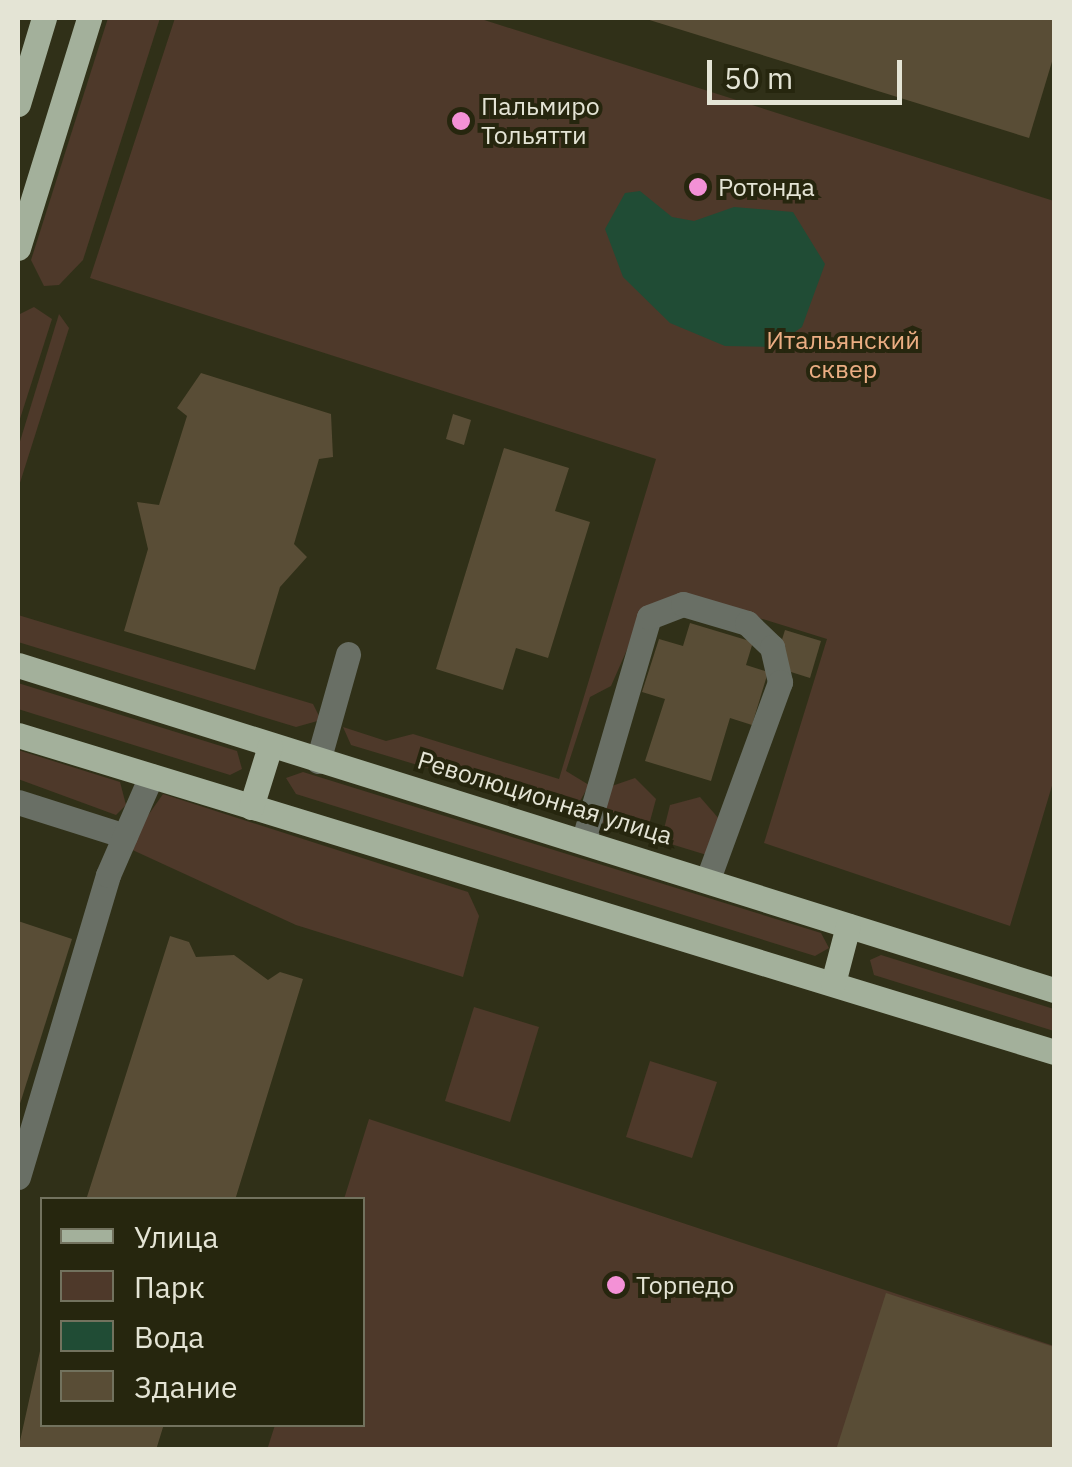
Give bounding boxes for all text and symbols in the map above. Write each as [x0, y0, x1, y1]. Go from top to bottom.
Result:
scale bar [712, 40, 907, 102]
text: 50 m [724, 58, 793, 97]
place label: Пальмиро Тольятти [481, 92, 600, 151]
marker: Пальмиро Тольятти [450, 110, 472, 132]
place label: Ротонда [718, 172, 815, 202]
marker: Ротонда [687, 176, 709, 198]
park label: Итальянский сквер [766, 326, 920, 385]
street label: Революционная улица [414, 745, 676, 851]
legend [40, 1197, 365, 1427]
text: Улица [134, 1217, 219, 1256]
text: Парк [134, 1267, 205, 1306]
place label: Торпедо [636, 1270, 734, 1300]
marker: Торпедо [605, 1274, 627, 1296]
text: Вода [134, 1317, 204, 1356]
text: Здание [134, 1367, 237, 1406]

